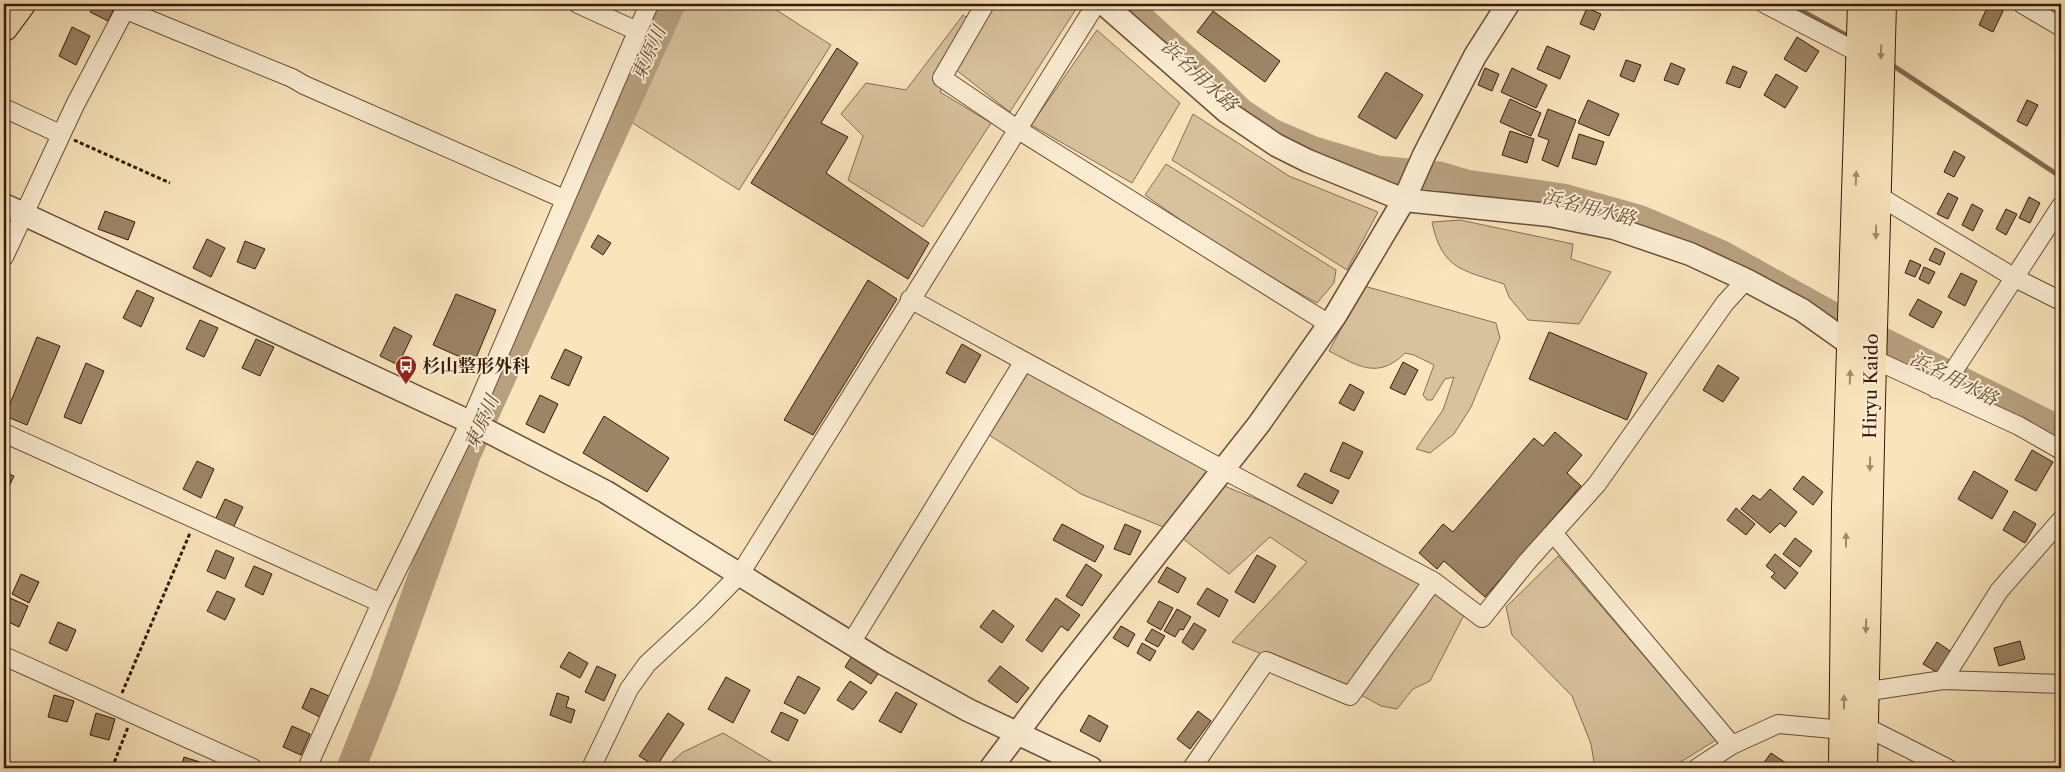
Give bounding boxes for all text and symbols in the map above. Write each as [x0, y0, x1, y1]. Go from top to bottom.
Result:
water label: 東原川 [626, 21, 671, 84]
water label: 浜名用水路 [1157, 35, 1244, 118]
one-way arrow [1876, 45, 1884, 61]
one-way arrow [1853, 170, 1861, 186]
water label: 浜名用水路 [1540, 185, 1640, 231]
one-way arrow [1871, 225, 1879, 241]
street label: Hiryu Kaido [1859, 333, 1883, 439]
water label: 浜名用水路 [1906, 347, 2003, 411]
bus stop icon: 杉山整形外科 [394, 354, 418, 385]
place label: 杉山整形外科 [422, 355, 530, 377]
one-way arrow [1846, 369, 1854, 385]
water label: 東原川 [459, 390, 504, 453]
one-way arrow [1866, 456, 1874, 472]
one-way arrow [1842, 531, 1850, 547]
one-way arrow [1861, 619, 1869, 635]
one-way arrow [1840, 694, 1848, 710]

